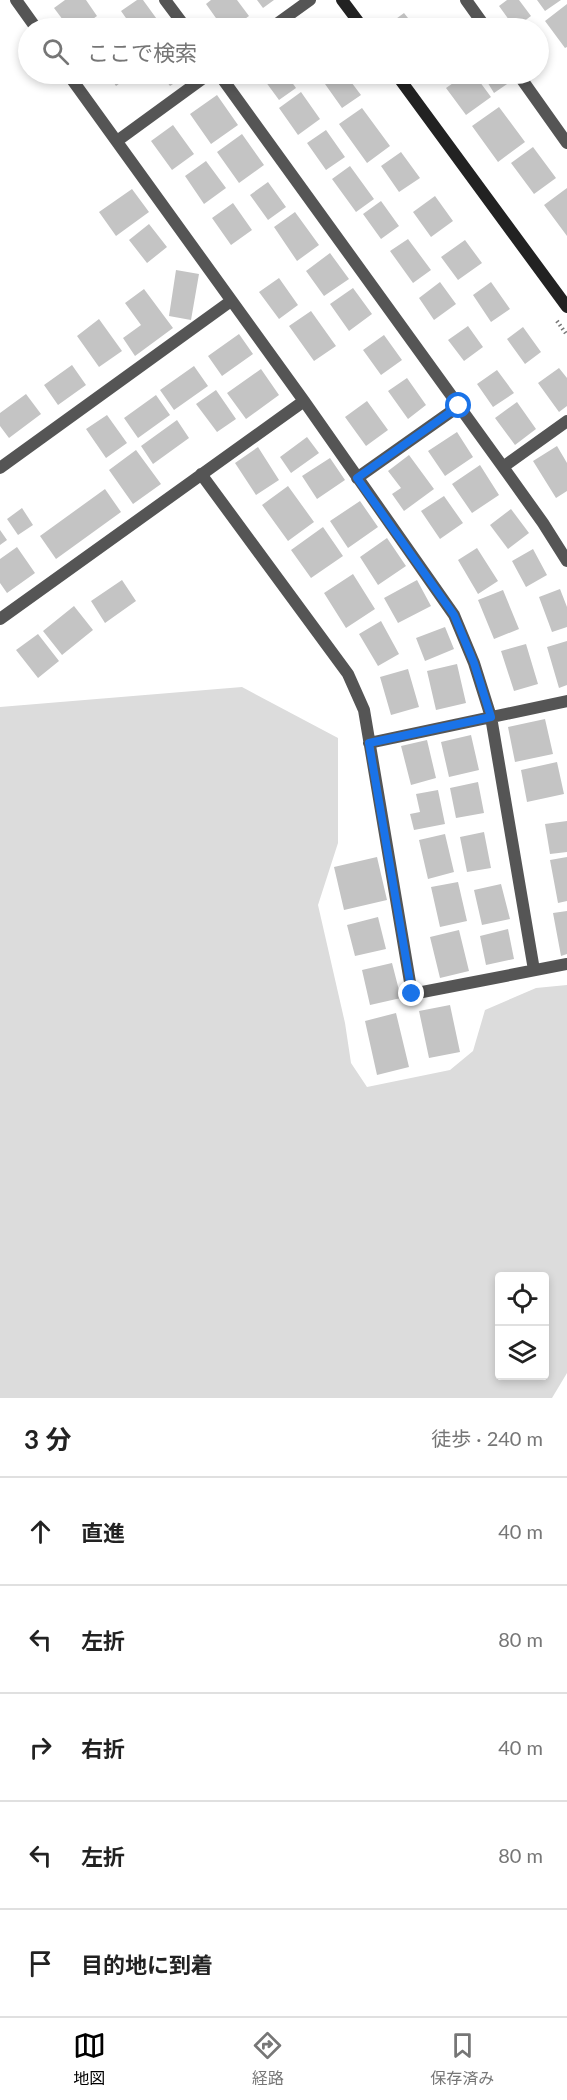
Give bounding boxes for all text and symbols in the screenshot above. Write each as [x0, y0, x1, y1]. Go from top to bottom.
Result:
search box [18, 18, 549, 84]
icon: search [39, 35, 72, 68]
text: ここで検索 [87, 39, 197, 66]
route start [445, 392, 471, 418]
route end [398, 980, 424, 1006]
map controls [495, 1272, 549, 1380]
button: locate [495, 1272, 549, 1326]
button: layers [495, 1326, 549, 1380]
text: 3 分 [24, 1423, 71, 1455]
text: 徒歩 · 240 m [431, 1426, 543, 1450]
icon: ahead [24, 1515, 57, 1548]
text: 直進 [81, 1519, 125, 1546]
text: 40 m [498, 1519, 543, 1543]
icon: left [24, 1623, 57, 1656]
text: 左折 [81, 1627, 125, 1654]
text: 80 m [498, 1627, 543, 1651]
icon: right [24, 1731, 57, 1764]
text: 右折 [81, 1735, 125, 1762]
text: 40 m [498, 1735, 543, 1759]
icon: left [24, 1839, 57, 1872]
text: 左折 [81, 1843, 125, 1870]
text: 80 m [498, 1843, 543, 1867]
icon: arrive [24, 1947, 57, 1980]
text: 目的地に到着 [81, 1951, 213, 1978]
tab: 地図 [73, 2029, 106, 2089]
tab: 経路 [251, 2029, 284, 2089]
tab: 保存済み [430, 2029, 494, 2089]

